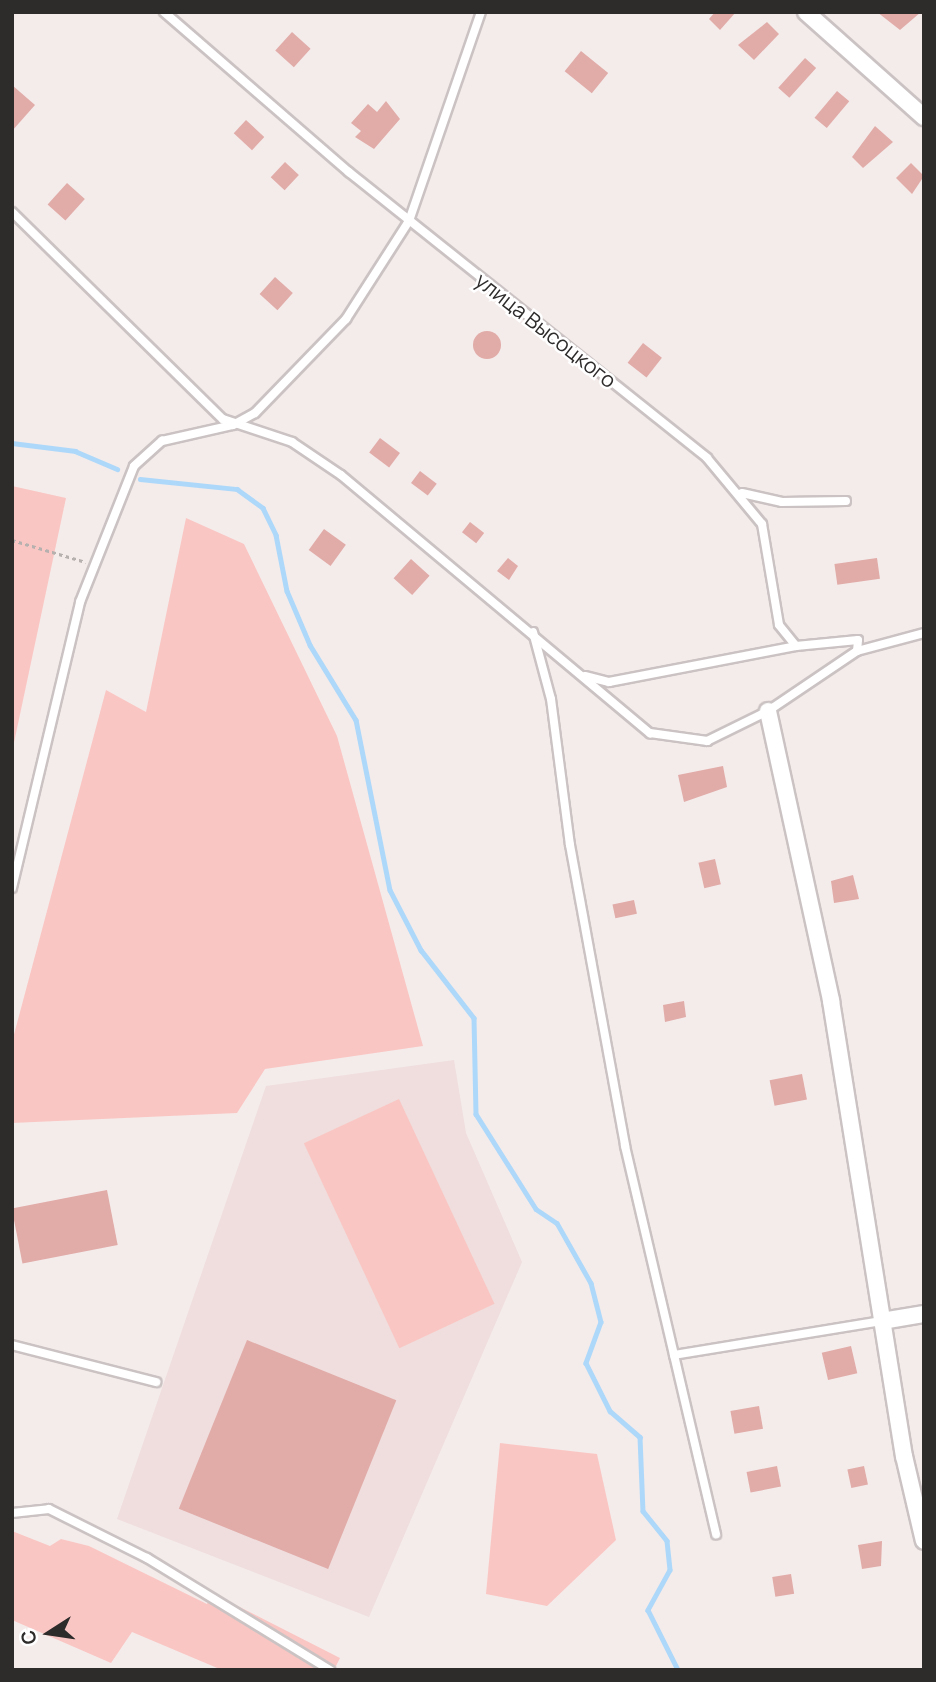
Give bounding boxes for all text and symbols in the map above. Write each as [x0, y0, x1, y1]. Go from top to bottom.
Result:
street label: улица Высоцкого [471, 267, 621, 393]
north arrow [14, 1598, 84, 1668]
text: С [14, 1628, 43, 1647]

